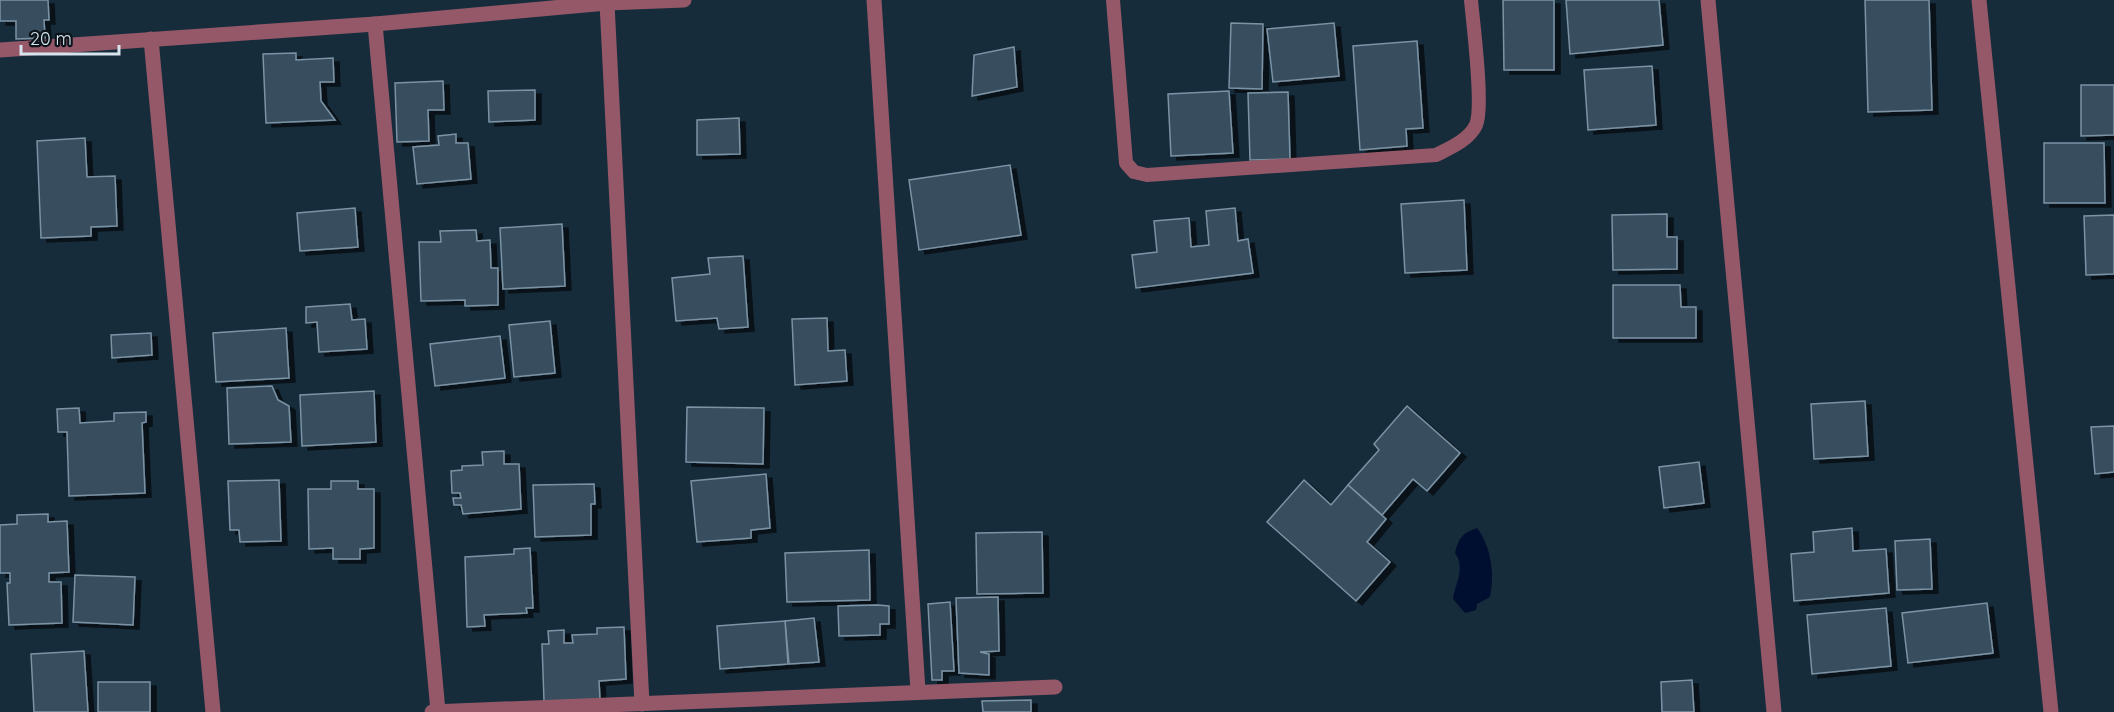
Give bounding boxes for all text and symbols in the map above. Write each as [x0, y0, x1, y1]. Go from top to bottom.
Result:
scale bar [21, 18, 118, 56]
text: 20 m [30, 27, 72, 50]

